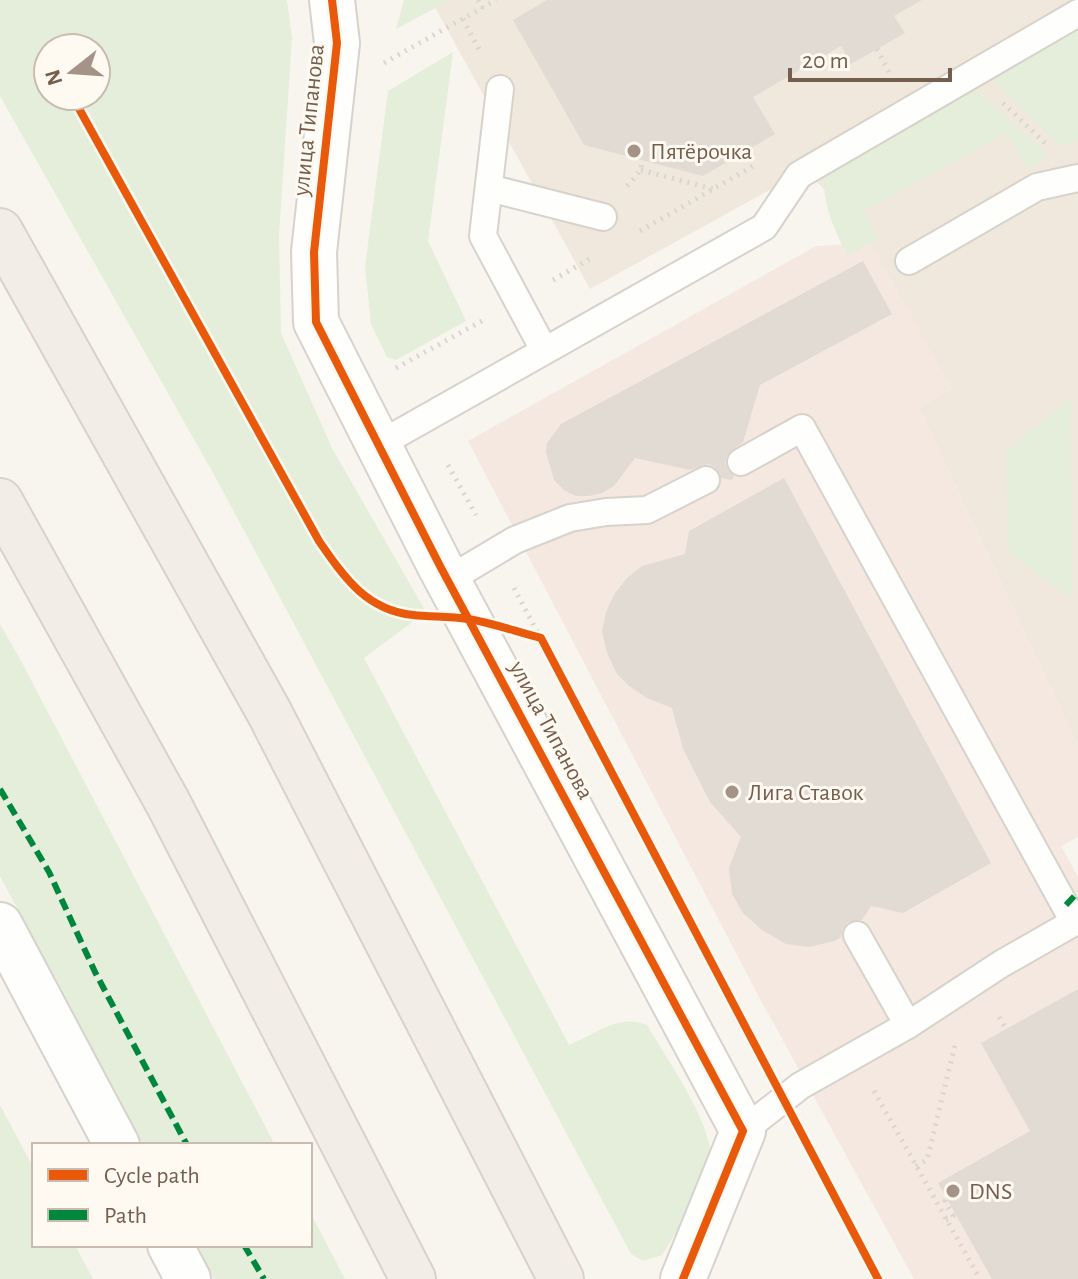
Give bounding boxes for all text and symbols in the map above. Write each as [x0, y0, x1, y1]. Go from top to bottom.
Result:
north arrow [32, 32, 112, 112]
scale bar [790, 32, 950, 82]
street label: улица Типанова [289, 43, 329, 198]
text: 20 m [802, 49, 849, 73]
text: N [41, 67, 67, 88]
place label: Пятёрочка [650, 140, 752, 164]
marker: Пятёрочка [625, 142, 643, 160]
street label: улица Типанова [504, 656, 598, 804]
place label: Лига Ставок [748, 781, 864, 805]
marker: Лига Ставок [723, 783, 741, 801]
legend [32, 1143, 312, 1247]
text: Cycle path [104, 1164, 200, 1188]
place label: DNS [969, 1180, 1012, 1204]
marker: DNS [944, 1182, 962, 1200]
text: Path [104, 1204, 147, 1228]

